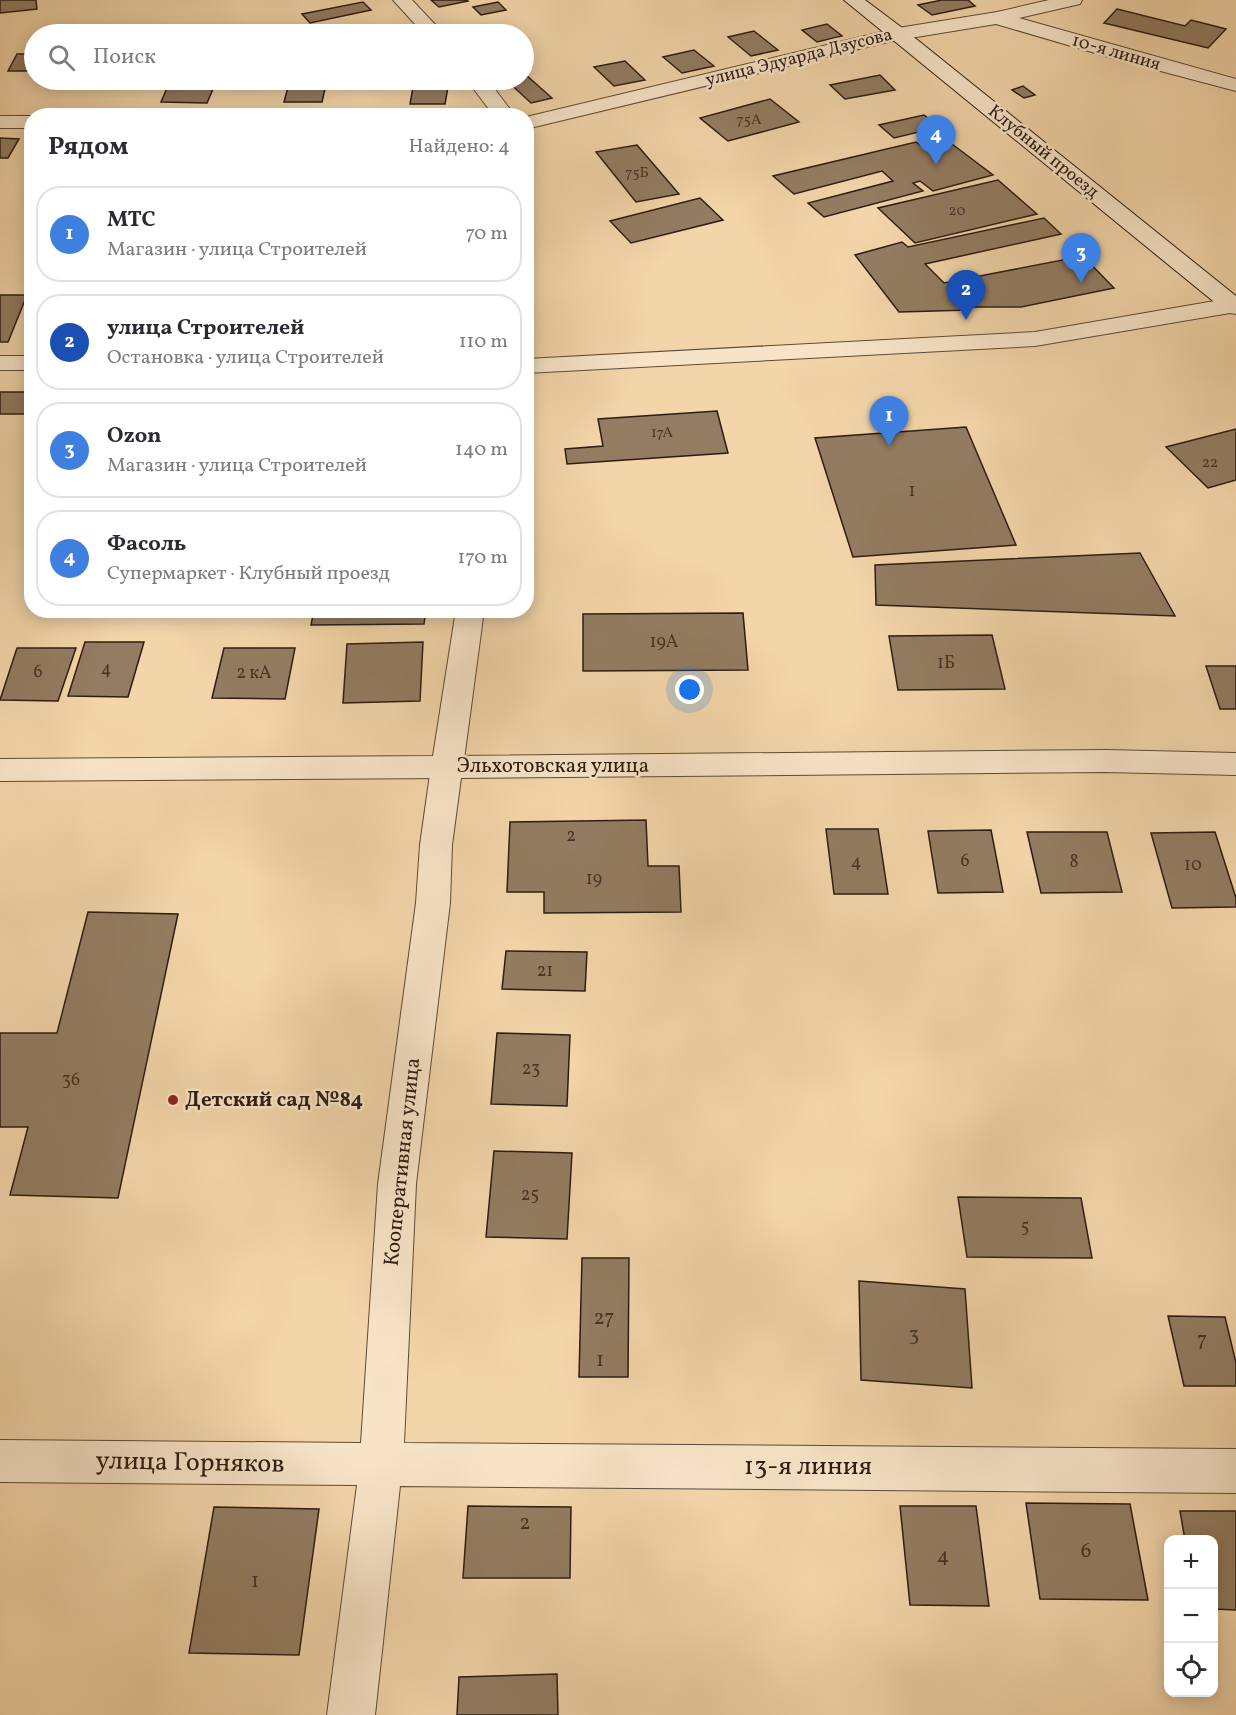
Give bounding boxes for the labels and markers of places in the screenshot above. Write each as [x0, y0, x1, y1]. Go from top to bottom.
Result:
pin: 4 [916, 116, 956, 165]
pin: 3 [1062, 234, 1100, 283]
pin: 2 [946, 270, 986, 320]
pin: 1 [870, 396, 908, 446]
place label: Детский сад №84 [185, 1086, 363, 1115]
marker: Детский сад №84 [166, 1093, 180, 1107]

